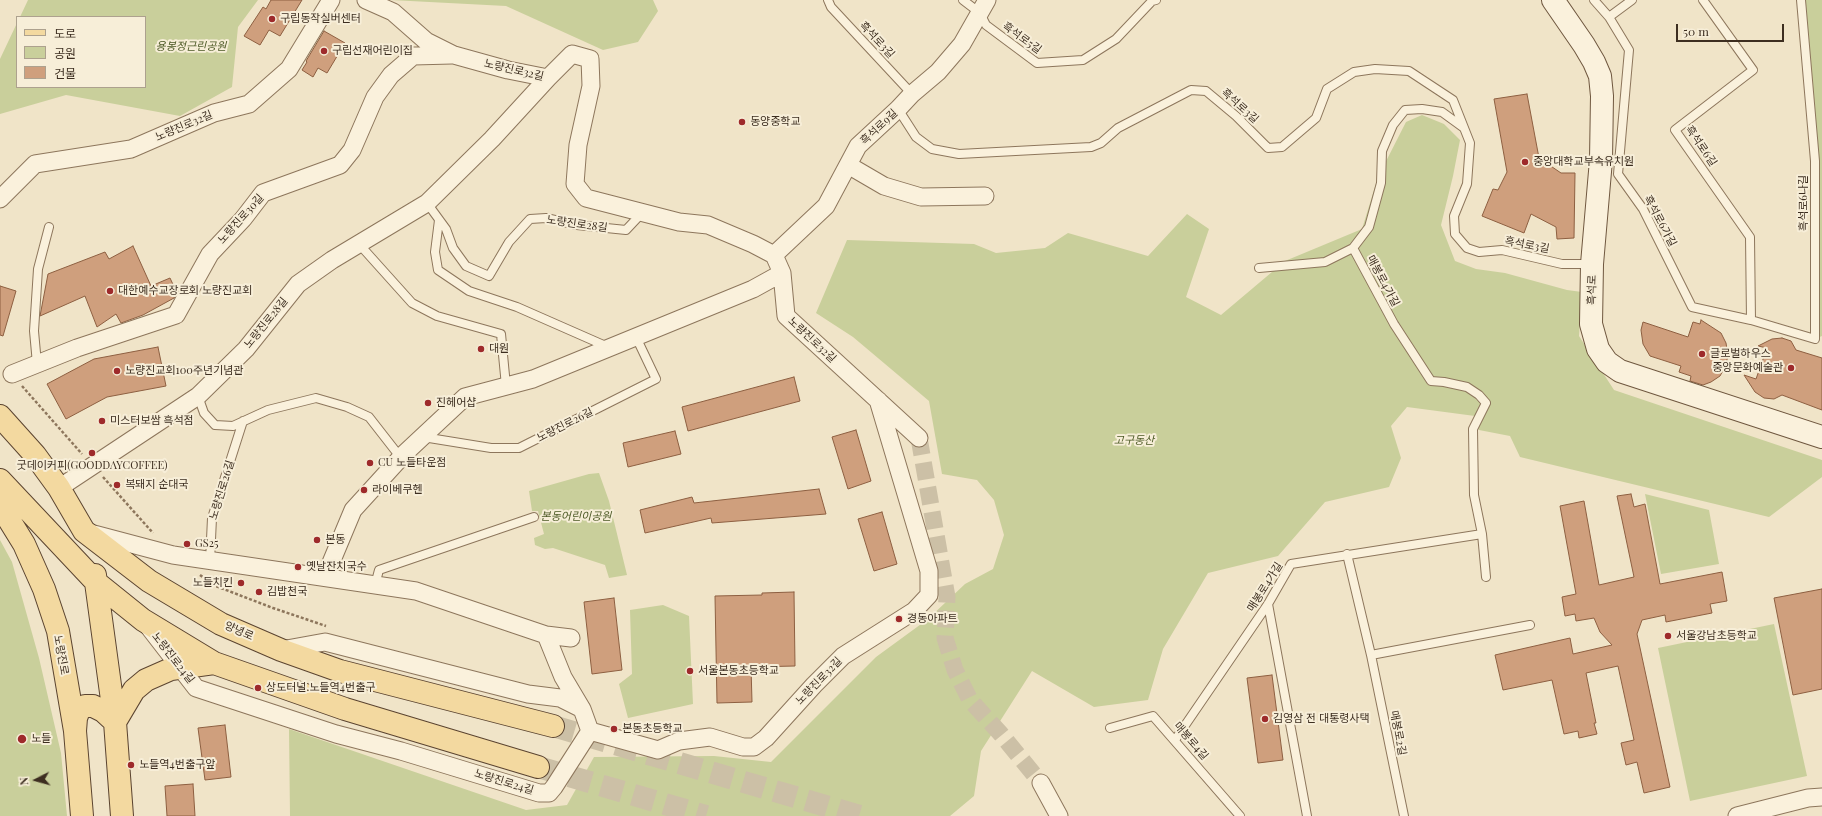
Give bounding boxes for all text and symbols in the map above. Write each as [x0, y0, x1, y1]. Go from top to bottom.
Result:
place label: 구립동작실버센터 [280, 12, 361, 26]
marker: 구립동작실버센터 [267, 14, 277, 24]
legend [16, 16, 146, 88]
scale bar [1678, 16, 1786, 42]
street label: 흑석로3길 [857, 19, 897, 61]
street label: 흑석로5길 [1000, 19, 1044, 57]
text: 50 m [1683, 23, 1709, 39]
text: 도로 [54, 25, 76, 41]
park label: 용봉정근린공원 [156, 40, 226, 54]
place label: 구립선재어린이집 [332, 44, 413, 58]
text: 공원 [54, 45, 76, 61]
marker: 구립선재어린이집 [319, 46, 329, 56]
street label: 노량진로32길 [483, 57, 545, 83]
text: 건물 [54, 65, 76, 81]
street label: 흑석로3길 [1219, 86, 1261, 126]
street label: 흑석로9길 [858, 106, 900, 148]
street label: 노량진로32길 [153, 108, 215, 144]
place label: 동양중학교 [750, 115, 801, 129]
marker: 동양중학교 [737, 117, 747, 127]
street label: 흑석로6길 [1683, 123, 1719, 169]
place label: 중앙대학교부속유치원 [1533, 155, 1634, 169]
marker: 중앙대학교부속유치원 [1520, 157, 1530, 167]
street label: 흑석로6나길 [1797, 175, 1811, 231]
street label: 노량진로30길 [215, 191, 267, 247]
street label: 흑석로6가길 [1641, 193, 1679, 249]
street label: 노량진로28길 [546, 213, 608, 235]
street label: 흑석로3길 [1503, 234, 1551, 256]
street label: 매봉로4가길 [1364, 253, 1402, 309]
street label: 흑석로 [1585, 275, 1599, 305]
place label: 대한예수교장로회 노량진교회 [118, 284, 252, 298]
marker: 대한예수교장로회 노량진교회 [105, 286, 115, 296]
street label: 노량진로28길 [241, 295, 291, 351]
street label: 노량진로32길 [785, 314, 839, 366]
place label: 대원 [489, 342, 509, 356]
marker: 대원 [476, 344, 486, 354]
place label: 글로벌하우스 [1710, 347, 1771, 361]
marker: 글로벌하우스 [1697, 349, 1707, 359]
place label: 중앙문화예술관 [1712, 361, 1783, 375]
marker: 중앙문화예술관 [1786, 363, 1796, 373]
place label: 노량진교회100주년기념관 [125, 364, 243, 378]
marker: 노량진교회100주년기념관 [112, 366, 122, 376]
place label: 진헤어샵 [436, 396, 476, 410]
marker: 진헤어샵 [423, 398, 433, 408]
street label: 노량진로26길 [535, 405, 595, 445]
place label: 미스터보쌈 흑석점 [110, 414, 194, 428]
marker: 미스터보쌈 흑석점 [97, 416, 107, 426]
park label: 고구동산 [1114, 434, 1154, 448]
marker: 굿데이커피(GOODDAYCOFFEE) [87, 448, 97, 458]
place label: CU 노들타운점 [378, 456, 446, 470]
marker: CU 노들타운점 [365, 458, 375, 468]
place label: 굿데이커피(GOODDAYCOFFEE) [17, 459, 167, 473]
street label: 노량진로26길 [207, 459, 237, 521]
place label: 복돼지 순대국 [125, 478, 188, 492]
marker: 복돼지 순대국 [112, 480, 122, 490]
place label: 라이베쿠헨 [372, 483, 423, 497]
marker: 라이베쿠헨 [359, 485, 369, 495]
park label: 본동어린이공원 [541, 510, 611, 524]
place label: 본동 [325, 533, 345, 547]
marker: 본동 [312, 535, 322, 545]
place label: GS25 [195, 537, 219, 551]
marker: GS25 [182, 539, 192, 549]
place label: 옛날잔치국수 [306, 560, 367, 574]
street label: 매봉로4가길 [1245, 560, 1285, 614]
marker: 옛날잔치국수 [293, 562, 303, 572]
place label: 노들치킨 [193, 576, 233, 590]
marker: 노들치킨 [236, 578, 246, 588]
place label: 김밥천국 [267, 585, 307, 599]
marker: 김밥천국 [254, 587, 264, 597]
place label: 경동아파트 [907, 612, 958, 626]
marker: 경동아파트 [894, 614, 904, 624]
street label: 양녕로 [222, 619, 256, 643]
place label: 서울강남초등학교 [1676, 629, 1757, 643]
street label: 노량진로24길 [149, 630, 197, 686]
marker: 서울강남초등학교 [1663, 631, 1673, 641]
street label: 노량진로 [51, 634, 71, 676]
street label: 노량진로32길 [793, 655, 845, 707]
place label: 서울본동초등학교 [698, 664, 779, 678]
marker: 서울본동초등학교 [685, 666, 695, 676]
place label: 상도터널.노들역4번출구 [266, 681, 375, 695]
marker: 상도터널.노들역4번출구 [253, 683, 263, 693]
street label: 매봉로2길 [1387, 709, 1409, 757]
place label: 김영삼 전 대통령사택 [1273, 712, 1370, 726]
marker: 김영삼 전 대통령사택 [1260, 714, 1270, 724]
street label: 매봉로4길 [1171, 719, 1211, 763]
place label: 본동초등학교 [622, 722, 683, 736]
marker: 본동초등학교 [609, 724, 619, 734]
place label: 노들 [31, 732, 51, 746]
marker: 노들 [16, 733, 28, 745]
place label: 노들역4번출구앞 [139, 758, 215, 772]
north arrow [16, 760, 56, 800]
marker: 노들역4번출구앞 [126, 760, 136, 770]
street label: 노량진로24길 [473, 767, 535, 797]
text: N [16, 777, 31, 786]

